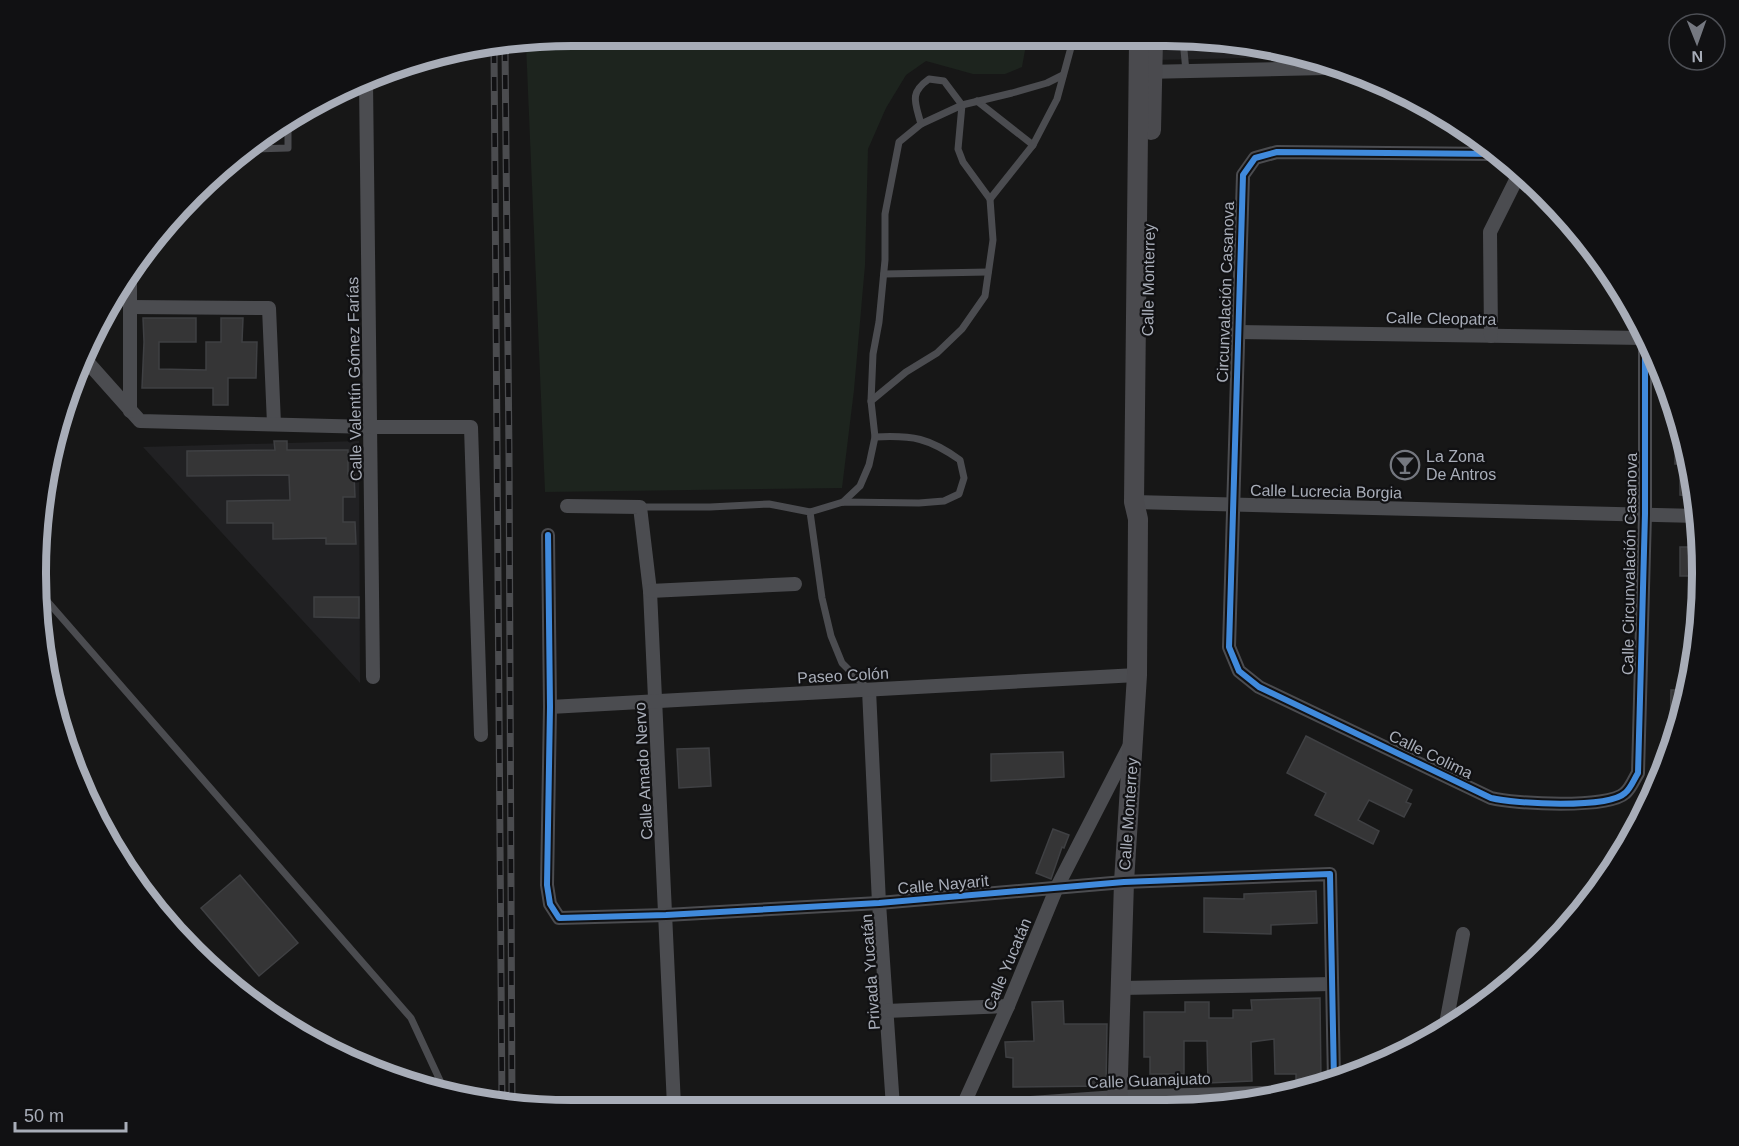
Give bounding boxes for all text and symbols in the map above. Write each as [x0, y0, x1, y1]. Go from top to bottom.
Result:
north arrow [1667, 12, 1727, 72]
text: N [1691, 48, 1703, 65]
street label: Circunvalación Casanova [1214, 201, 1237, 383]
street label: Calle Monterrey [1139, 223, 1158, 337]
street label: Calle Valentín Gómez Farías [344, 277, 365, 481]
street label: Calle Cleopatra [1386, 309, 1496, 328]
place label: La Zona De Antros [1426, 448, 1496, 483]
bar icon: La Zona De Antros [1389, 449, 1421, 481]
street label: Calle Circunvalación Casanova [1619, 453, 1640, 675]
street label: Calle Lucrecia Borgia [1250, 482, 1402, 501]
street label: Paseo Colón [797, 665, 889, 686]
street label: Calle Amado Nervo [631, 702, 656, 840]
street label: Calle Colima [1386, 727, 1475, 782]
street label: Calle Monterrey [1116, 757, 1141, 871]
street label: Calle Nayarit [897, 872, 990, 897]
street label: Privada Yucatán [858, 913, 883, 1031]
street label: Calle Yucatán [980, 916, 1035, 1013]
street label: Calle Guanajuato [1087, 1070, 1211, 1091]
scale bar [15, 1095, 126, 1133]
text: 50 m [24, 1106, 64, 1126]

